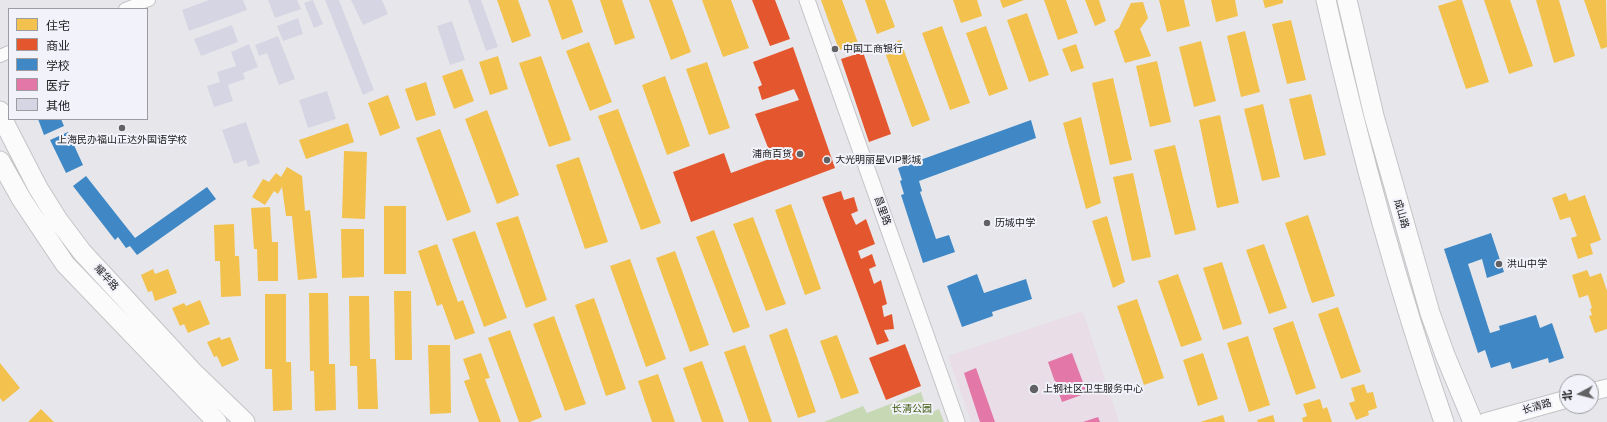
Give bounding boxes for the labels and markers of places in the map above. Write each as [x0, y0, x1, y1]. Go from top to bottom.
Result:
place label: 中国工商银行 [843, 43, 903, 55]
marker: 中国工商银行 [830, 44, 840, 54]
marker: 上海民办福山正达外国语学校 [117, 123, 127, 133]
place label: 上海民办福山正达外国语学校 [57, 134, 187, 146]
place label: 浦商百货 [752, 148, 792, 160]
marker: 浦商百货 [795, 149, 805, 159]
place label: 大光明丽星VIP影城 [835, 154, 922, 166]
marker: 大光明丽星VIP影城 [822, 155, 832, 165]
place label: 历城中学 [995, 217, 1035, 229]
marker: 历城中学 [982, 218, 992, 228]
place label: 洪山中学 [1507, 258, 1547, 270]
marker: 洪山中学 [1494, 259, 1504, 269]
marker: 上钢社区卫生服务中心 [1028, 383, 1040, 395]
place label: 上钢社区卫生服务中心 [1043, 383, 1143, 395]

